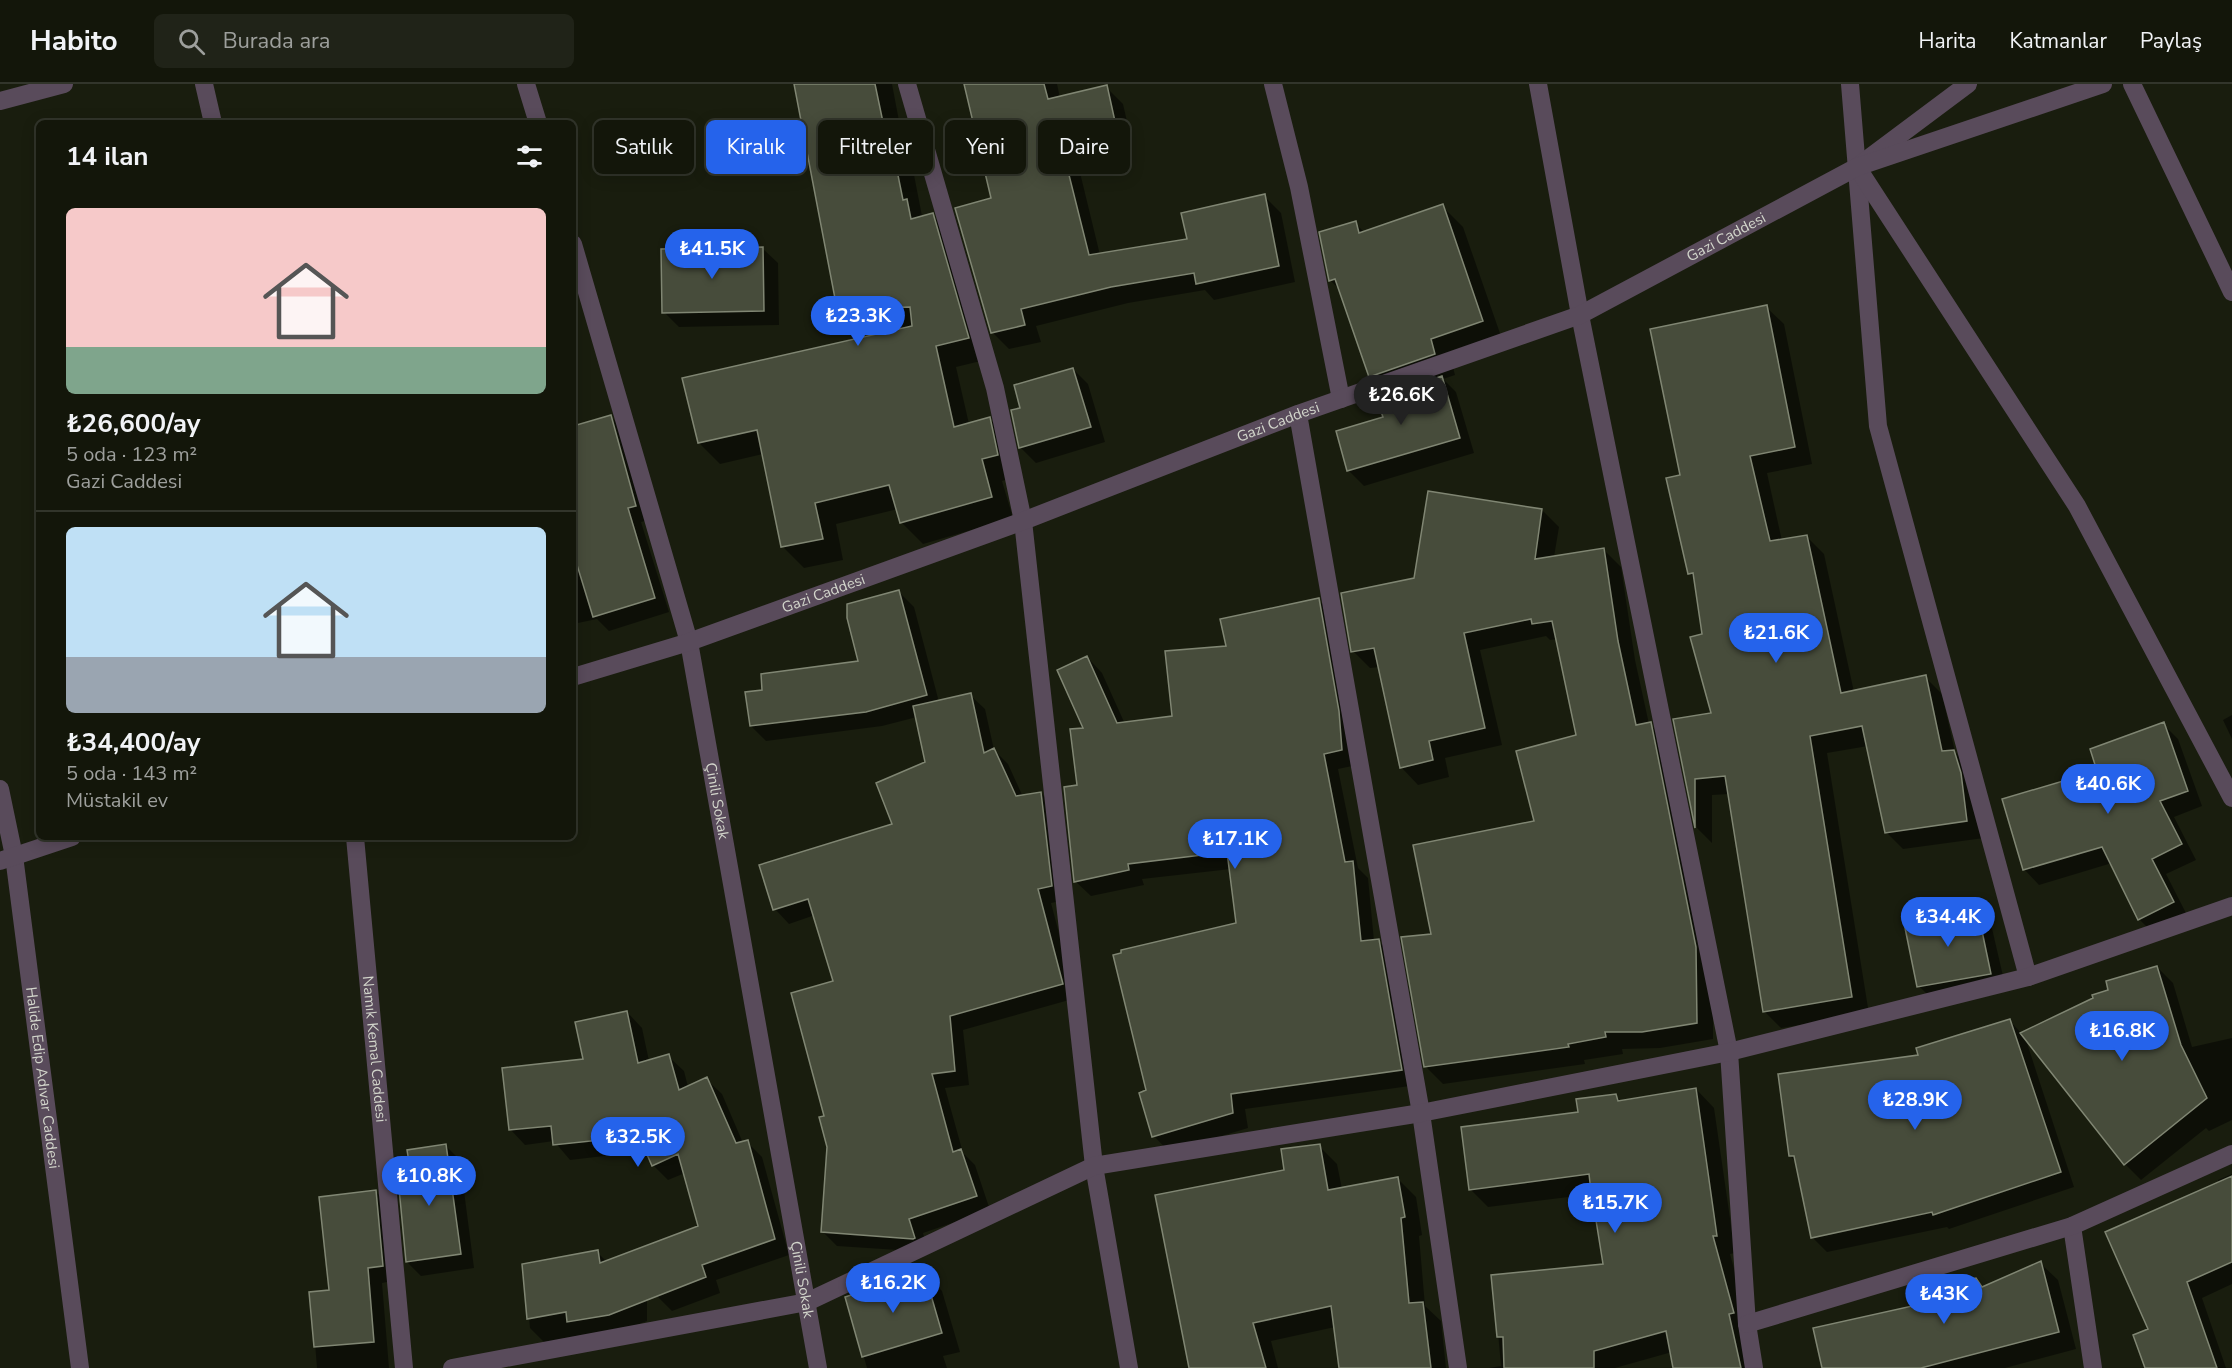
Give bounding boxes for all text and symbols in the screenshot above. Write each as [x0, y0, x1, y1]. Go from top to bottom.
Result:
search box [154, 14, 574, 68]
text: Habito [30, 22, 118, 60]
icon: search [175, 25, 208, 58]
text: Burada ara [223, 26, 331, 56]
text: Harita [1918, 27, 1976, 55]
text: Katmanlar [2009, 27, 2107, 55]
text: Paylaş [2140, 27, 2202, 55]
chip: Satılık [594, 120, 694, 174]
chip: Kiralık [706, 120, 806, 174]
chip: Filtreler [818, 120, 933, 174]
chip: Yeni [945, 120, 1026, 174]
chip: Daire [1038, 120, 1130, 174]
text: 14 ilan [66, 139, 149, 174]
icon: filters [513, 140, 546, 173]
street label: Gazi Caddesi [1683, 208, 1769, 266]
pin: ₺41.5K [663, 229, 761, 280]
text: ₺41.5K [679, 235, 745, 262]
icon: home [252, 247, 360, 355]
pin: ₺23.3K [809, 296, 907, 347]
text: ₺23.3K [825, 302, 891, 329]
pin: ₺26.6K [1352, 375, 1450, 426]
text: ₺26.6K [1368, 381, 1434, 408]
street label: Gazi Caddesi [1234, 397, 1322, 447]
text: ₺26,600/ay [66, 406, 200, 441]
text: 5 oda · 123 m² [66, 441, 197, 468]
text: Gazi Caddesi [66, 468, 182, 495]
icon: home [252, 566, 360, 674]
street label: Gazi Caddesi [779, 569, 868, 618]
pin: ₺21.6K [1727, 613, 1825, 664]
text: ₺21.6K [1743, 619, 1809, 646]
text: ₺34,400/ay [66, 725, 200, 760]
text: 5 oda · 143 m² [66, 760, 197, 787]
street label: Çinili Sokak [701, 761, 734, 842]
pin: ₺40.6K [2059, 764, 2157, 815]
text: ₺40.6K [2075, 770, 2141, 797]
text: Müstakil ev [66, 787, 168, 814]
pin: ₺17.1K [1186, 819, 1284, 870]
text: ₺17.1K [1202, 825, 1268, 852]
pin: ₺34.4K [1899, 897, 1997, 948]
text: ₺34.4K [1915, 903, 1981, 930]
street label: Namık Kemal Caddesi [358, 975, 391, 1123]
street label: Halide Edip Adıvar Caddesi [21, 985, 64, 1170]
pin: ₺16.8K [2073, 1011, 2171, 1062]
text: ₺16.8K [2089, 1017, 2155, 1044]
pin: ₺28.9K [1866, 1080, 1964, 1131]
text: ₺28.9K [1882, 1086, 1948, 1113]
pin: ₺32.5K [589, 1117, 687, 1168]
text: ₺32.5K [605, 1123, 671, 1150]
pin: ₺10.8K [380, 1156, 478, 1207]
text: ₺10.8K [396, 1162, 462, 1189]
pin: ₺15.7K [1566, 1183, 1664, 1234]
text: ₺15.7K [1582, 1189, 1648, 1216]
street label: Çinili Sokak [786, 1239, 819, 1320]
pin: ₺16.2K [844, 1263, 942, 1314]
text: ₺16.2K [860, 1269, 926, 1296]
pin: ₺43K [1908, 1274, 1980, 1325]
text: ₺43K [1919, 1280, 1969, 1307]

